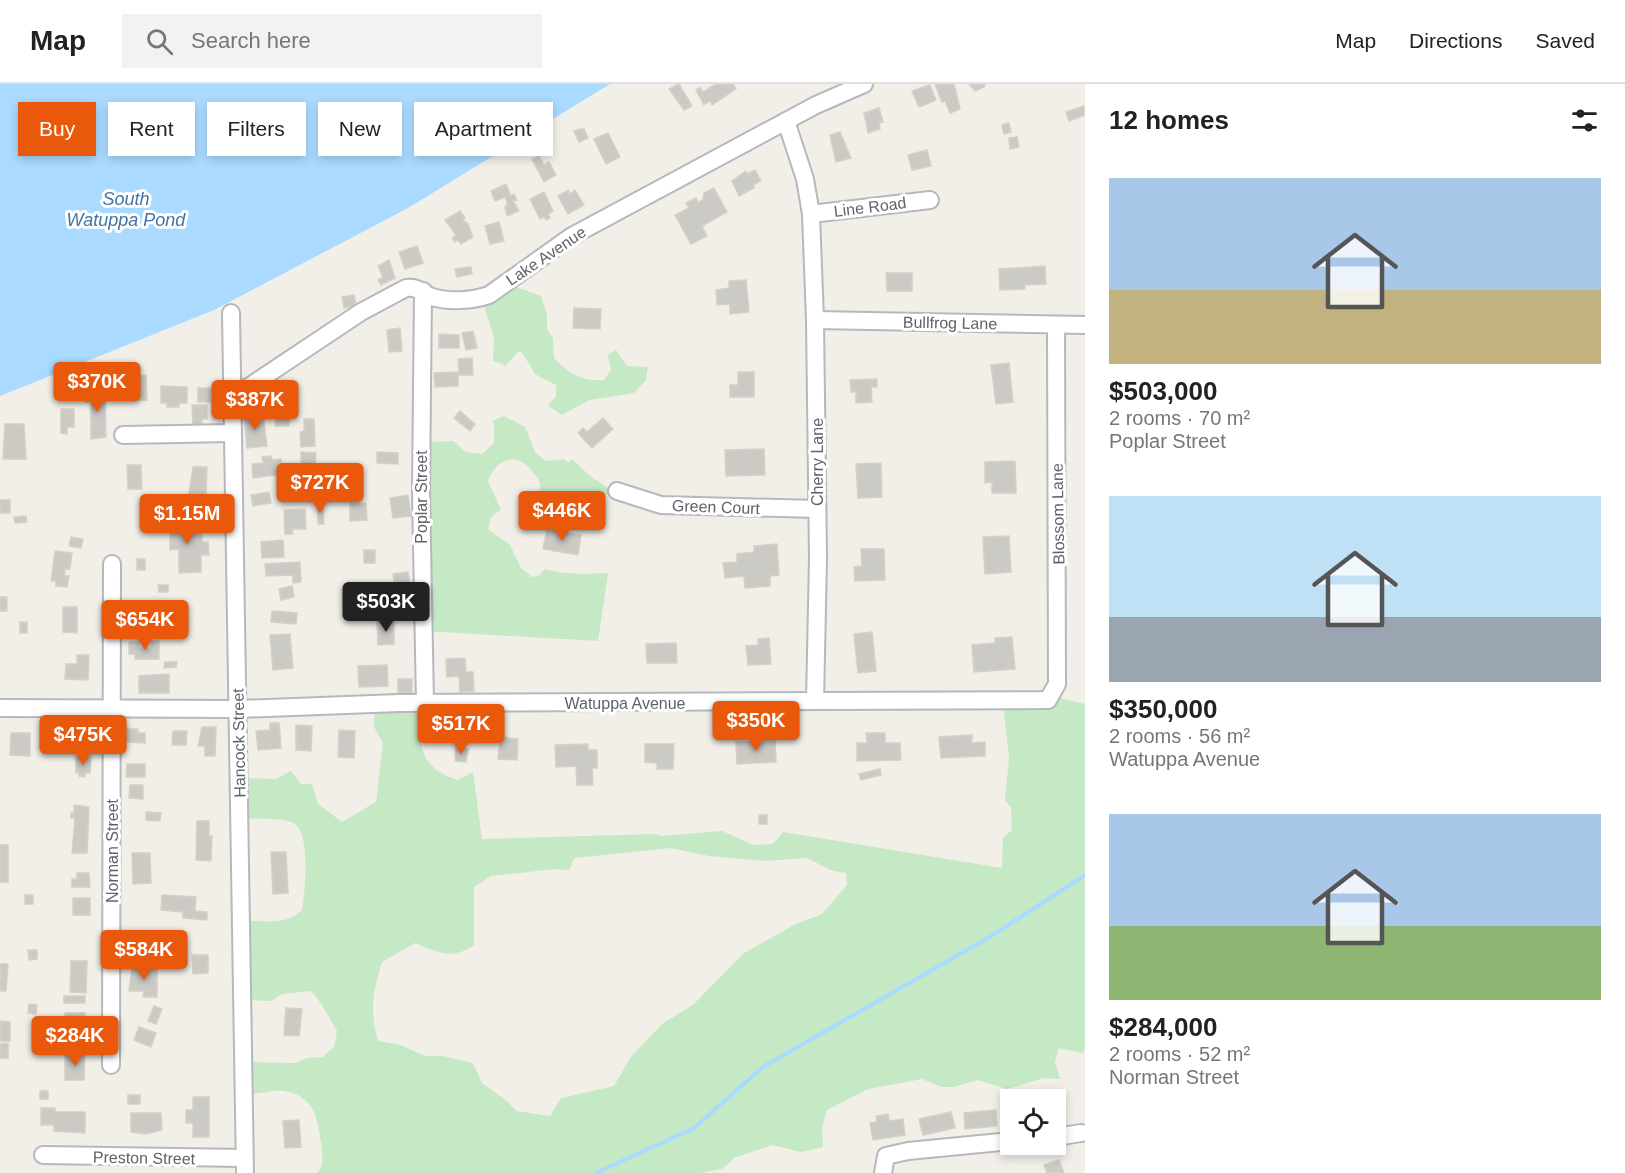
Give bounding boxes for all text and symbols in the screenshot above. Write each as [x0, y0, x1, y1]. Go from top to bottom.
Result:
search box [122, 14, 542, 68]
text: Map [30, 25, 86, 56]
icon: search [143, 25, 176, 58]
text: Search here [191, 28, 311, 53]
text: Map [1335, 29, 1376, 52]
text: Directions [1409, 29, 1502, 52]
text: Saved [1535, 29, 1595, 52]
chip: Buy [18, 102, 96, 156]
chip: Rent [108, 102, 195, 156]
chip: Filters [207, 102, 306, 156]
chip: New [318, 102, 402, 156]
chip: Apartment [414, 102, 553, 156]
icon: filters [1568, 104, 1601, 137]
text: 12 homes [1109, 105, 1229, 135]
water label: South Watuppa Pond [67, 189, 186, 230]
street label: Line Road [833, 194, 907, 220]
icon: home [1301, 217, 1409, 325]
street label: Lake Avenue [503, 223, 589, 289]
street label: Bullfrog Lane [903, 314, 997, 332]
pin: $370K [55, 362, 139, 413]
text: $370K [68, 370, 126, 392]
text: $503,000 [1109, 376, 1217, 406]
pin: $387K [213, 380, 297, 431]
text: $387K [226, 388, 284, 410]
text: 2 rooms · 70 m² [1109, 407, 1250, 429]
street label: Cherry Lane [809, 418, 826, 506]
text: Poplar Street [1109, 430, 1226, 452]
street label: Poplar Street [413, 450, 430, 544]
pin: $727K [278, 463, 362, 514]
street label: Blossom Lane [1049, 463, 1067, 565]
text: $727K [291, 471, 349, 493]
pin: $446K [520, 491, 604, 542]
pin: $1.15M [138, 494, 236, 545]
street label: Green Court [672, 497, 761, 517]
text: $446K [533, 499, 591, 521]
text: $1.15M [154, 502, 220, 524]
icon: home [1301, 535, 1409, 643]
pin: $503K [344, 582, 428, 633]
text: $503K [357, 590, 415, 612]
pin: $654K [103, 600, 187, 651]
text: $654K [116, 608, 174, 630]
street label: Hancock Street [230, 688, 248, 798]
text: $350,000 [1109, 694, 1217, 724]
street label: Watuppa Avenue [565, 695, 686, 712]
pin: $350K [714, 701, 798, 752]
pin: $517K [419, 704, 503, 755]
text: $350K [727, 709, 785, 731]
text: $517K [432, 712, 490, 734]
pin: $475K [41, 715, 125, 766]
text: $475K [54, 723, 112, 745]
text: 2 rooms · 56 m² [1109, 725, 1250, 747]
text: Watuppa Avenue [1109, 748, 1260, 770]
street label: Norman Street [104, 798, 121, 903]
icon: home [1301, 853, 1409, 961]
pin: $584K [102, 930, 186, 981]
text: $584K [115, 938, 173, 960]
text: $284,000 [1109, 1012, 1217, 1042]
pin: $284K [33, 1016, 117, 1067]
text: $284K [46, 1024, 104, 1046]
text: 2 rooms · 52 m² [1109, 1043, 1250, 1065]
text: Norman Street [1109, 1066, 1239, 1088]
map controls [1000, 1089, 1066, 1155]
button: locate [1000, 1089, 1066, 1155]
street label: Preston Street [93, 1149, 196, 1167]

